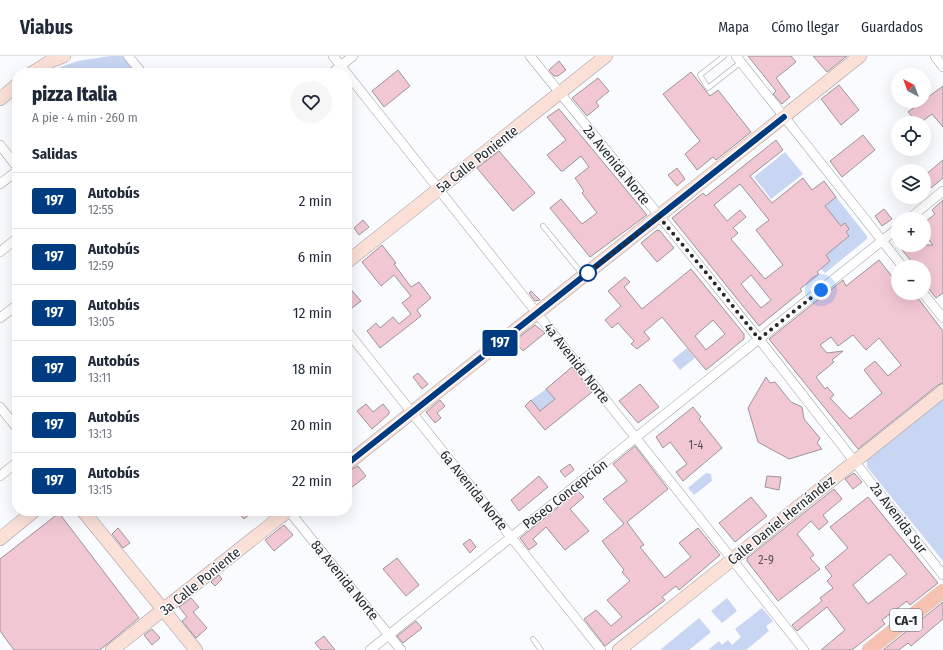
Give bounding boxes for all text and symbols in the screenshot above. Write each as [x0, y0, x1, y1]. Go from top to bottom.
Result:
text: Viabus [20, 16, 73, 39]
text: Mapa [718, 19, 749, 36]
text: Cómo llegar [771, 19, 839, 36]
text: Guardados [861, 19, 923, 36]
north arrow [891, 68, 931, 108]
map controls [891, 68, 931, 300]
button: heart [290, 81, 332, 123]
text: pizza Italia [32, 83, 117, 106]
text: A pie · 4 min · 260 m [32, 110, 138, 125]
button: locate [891, 116, 931, 156]
street label: 5a Calle Poniente [433, 122, 521, 196]
street label: 2a Avenida Norte [579, 122, 654, 209]
text: Salidas [32, 145, 77, 163]
button: layers [891, 164, 931, 204]
text: Autobús [88, 184, 139, 202]
text: 197 [45, 192, 63, 209]
text: 2 min [299, 192, 332, 210]
text: 12:55 [88, 202, 113, 217]
button: + [891, 212, 931, 252]
text: Autobús [88, 240, 139, 258]
text: 197 [45, 248, 63, 265]
text: 6 min [298, 248, 332, 266]
text: 12:59 [88, 258, 114, 273]
button: − [891, 260, 931, 300]
unlabelled marker [579, 264, 597, 282]
your location [811, 280, 831, 300]
text: Autobús [88, 296, 139, 314]
text: 197 [45, 304, 63, 321]
text: 12 min [293, 304, 332, 322]
text: 13:05 [88, 314, 114, 329]
street label: 4a Avenida Norte [540, 319, 614, 407]
line badge: 197 [477, 330, 523, 356]
text: 197 [491, 334, 509, 351]
text: Autobús [88, 352, 139, 370]
text: 197 [45, 360, 63, 377]
text: 18 min [292, 360, 332, 378]
text: 13:11 [88, 370, 111, 385]
text: Autobús [88, 408, 139, 426]
text: 197 [45, 416, 63, 433]
text: 20 min [291, 416, 332, 434]
text: 13:13 [88, 426, 112, 441]
house number: 1-4 [689, 438, 704, 452]
street label: 6a Avenida Norte [436, 447, 511, 534]
street label: Paseo Concepción [520, 456, 611, 533]
text: Autobús [88, 464, 139, 482]
text: 197 [45, 472, 63, 489]
text: 22 min [292, 472, 332, 490]
street label: Calle Daniel Hernández [724, 472, 839, 569]
street label: 2a Avenida Sur [866, 479, 931, 557]
text: 13:15 [88, 482, 112, 497]
street label: 8a Avenida Norte [307, 537, 382, 624]
street label: 3a Calle Poniente [157, 544, 244, 619]
house number: 2-9 [758, 553, 774, 567]
road number: CA-1 [890, 609, 922, 631]

